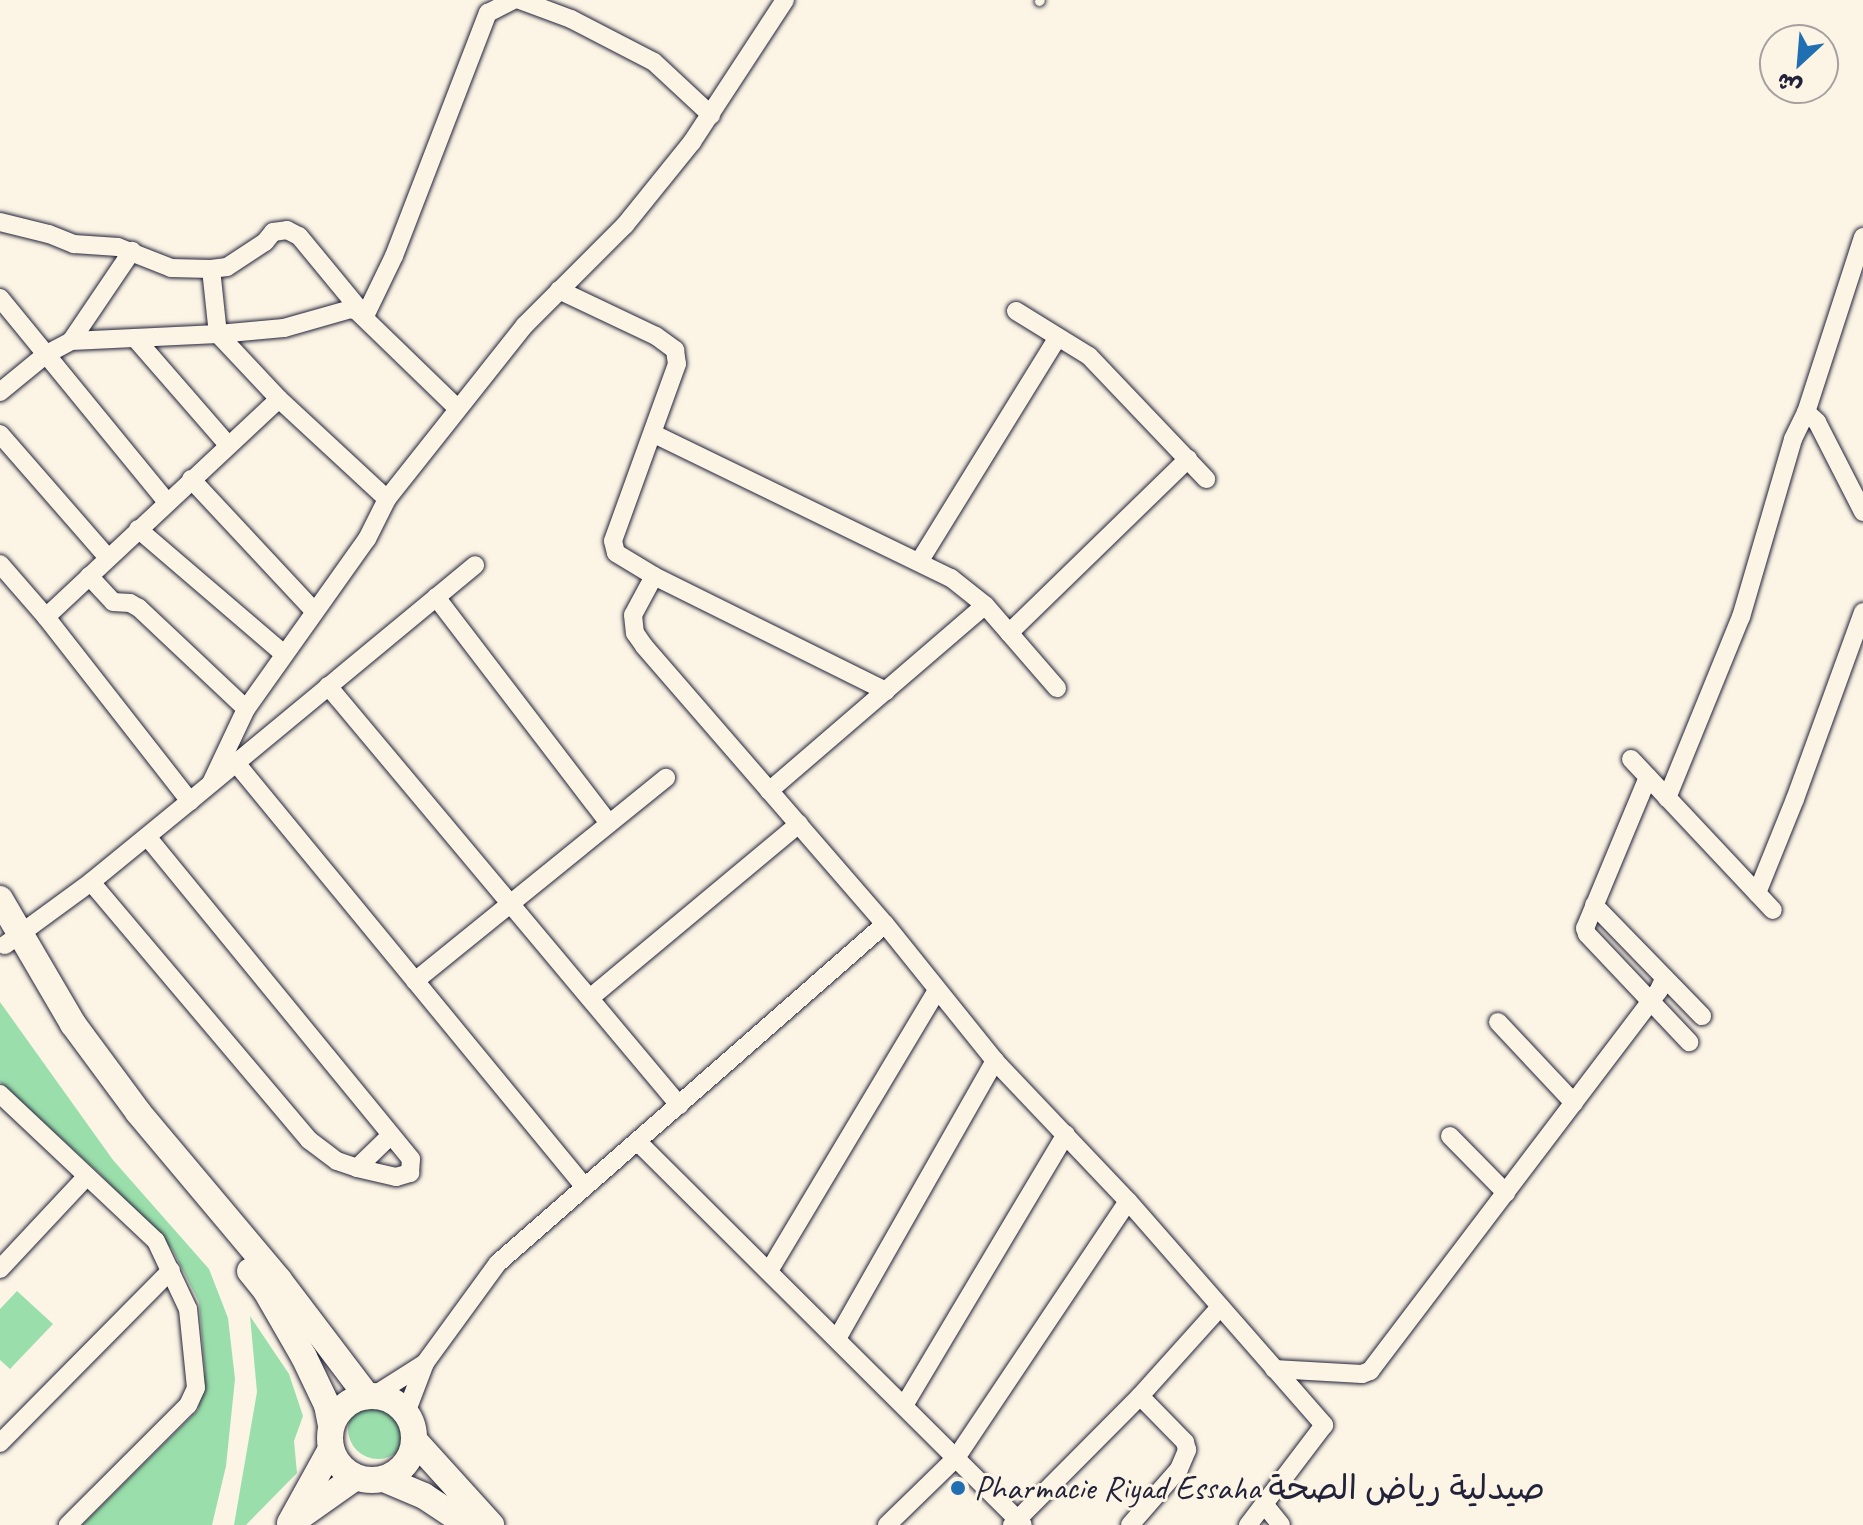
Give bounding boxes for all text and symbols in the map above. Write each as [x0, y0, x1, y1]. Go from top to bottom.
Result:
north arrow [1759, 24, 1839, 104]
text: ش [1772, 66, 1806, 102]
place label: Pharmacie Riyad Essaha صيدلية رياض الصحة [974, 1468, 1545, 1508]
marker: Pharmacie Riyad Essaha صيدلية رياض الصحة [949, 1479, 967, 1497]

